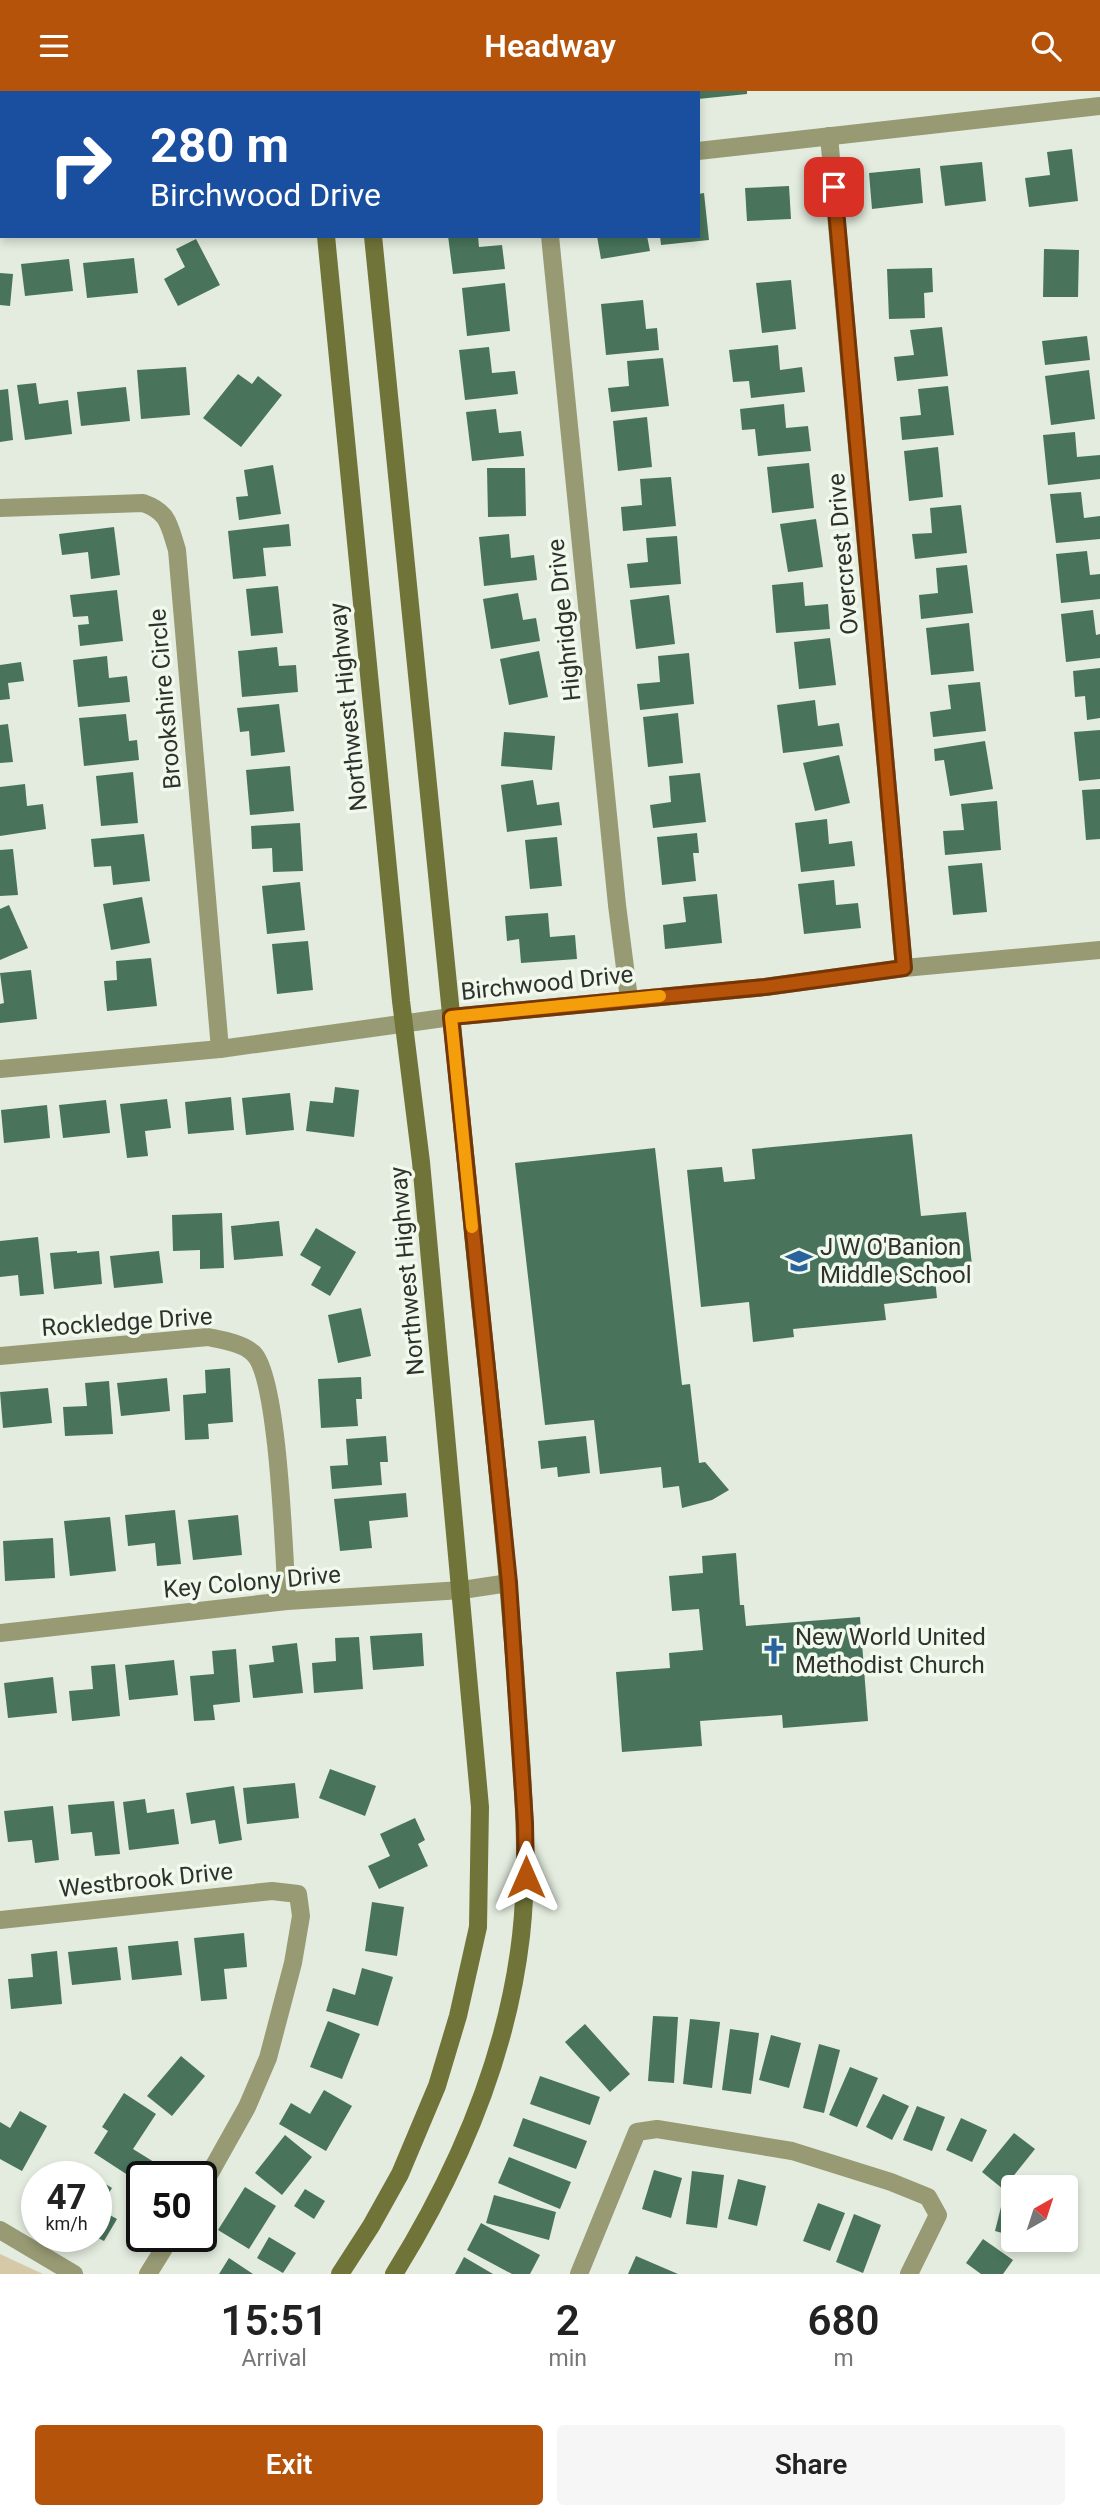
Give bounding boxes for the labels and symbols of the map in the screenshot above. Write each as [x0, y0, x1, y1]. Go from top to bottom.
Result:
pin [804, 157, 864, 217]
street label: Overcrest Drive [822, 472, 864, 636]
street label: Highridge Drive [542, 537, 586, 703]
street label: Northwest Highway [323, 601, 373, 813]
street label: Brookshire Circle [143, 608, 187, 790]
street label: Birchwood Drive [459, 960, 635, 1006]
street label: Northwest Highway [384, 1165, 430, 1377]
place label: J W O'Banion Middle School [820, 1233, 972, 1289]
school or university icon: J W O'Banion Middle School [784, 1246, 814, 1276]
street label: Rockledge Drive [41, 1302, 213, 1342]
street label: Key Colony Drive [162, 1560, 342, 1604]
place label: New World United Methodist Church [795, 1623, 986, 1679]
church icon: New World United Methodist Church [759, 1636, 789, 1666]
position arrow [489, 1840, 563, 1914]
street label: Westbrook Drive [58, 1857, 234, 1903]
speed limit sign: 50 [126, 2161, 217, 2252]
north arrow [1001, 2175, 1078, 2252]

